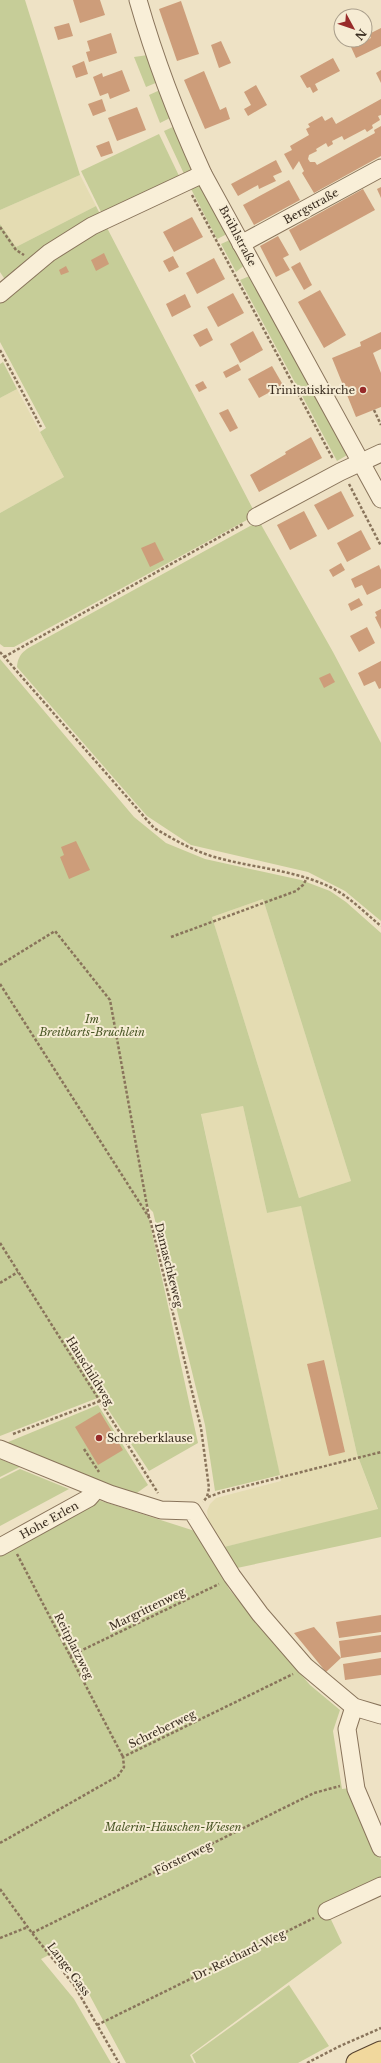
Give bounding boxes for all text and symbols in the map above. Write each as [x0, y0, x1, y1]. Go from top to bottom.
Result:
north arrow [333, 8, 373, 48]
text: N [352, 26, 369, 43]
street label: Bergstraße [281, 185, 341, 227]
street label: Brühlstraße [216, 203, 260, 269]
place label: Trinitatiskirche [268, 383, 355, 397]
marker: Trinitatiskirche [358, 385, 368, 395]
park label: Im Breitbarts-Bruchlein [38, 1012, 145, 1039]
street label: Damaschkeweg [152, 1221, 186, 1309]
street label: Hauschildweg [63, 1334, 117, 1408]
place label: Schreberklause [107, 1431, 193, 1445]
marker: Schreberklause [94, 1433, 104, 1443]
street label: Hohe Erlen [17, 1498, 81, 1542]
street label: Margrittenweg [107, 1584, 188, 1633]
street label: Reitplatzweg [51, 1611, 97, 1682]
street label: Schreberweg [126, 1707, 198, 1751]
park label: Malerin-Häuschen-Wiesen [104, 1820, 242, 1834]
street label: Försterweg [152, 1838, 214, 1878]
street label: Dr. Reichard-Weg [191, 1926, 288, 1983]
street label: Lange Gass [44, 1939, 94, 1999]

